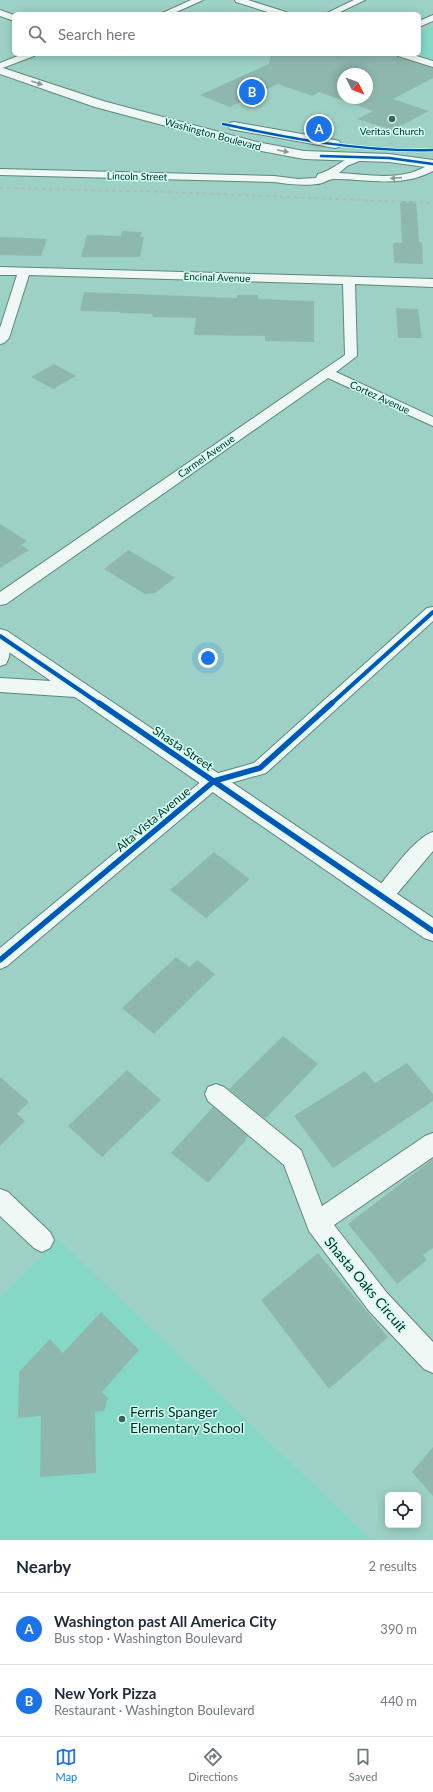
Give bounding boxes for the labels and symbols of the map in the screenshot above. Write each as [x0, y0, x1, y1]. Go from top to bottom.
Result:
north arrow [337, 68, 373, 104]
pin: B [239, 77, 265, 107]
one-way arrow [31, 81, 43, 87]
pin: A [306, 114, 332, 144]
marker: Veritas Church [387, 114, 397, 124]
street label: Washington Boulevard [163, 115, 263, 153]
place label: Veritas Church [360, 125, 424, 137]
one-way arrow [277, 149, 289, 155]
street label: Lincoln Street [107, 169, 168, 183]
one-way arrow [389, 175, 402, 181]
street label: Encinal Avenue [183, 270, 251, 284]
street label: Cortez Avenue [348, 378, 412, 416]
street label: Carmel Avenue [175, 432, 237, 480]
your location [198, 648, 218, 668]
street label: Shasta Street [150, 722, 216, 774]
street label: Alta Vista Avenue [113, 783, 193, 855]
street label: Shasta Oaks Circuit [321, 1233, 411, 1335]
place label: Ferris Spanger Elementary School [130, 1403, 244, 1436]
marker: Ferris Spanger Elementary School [117, 1414, 127, 1424]

